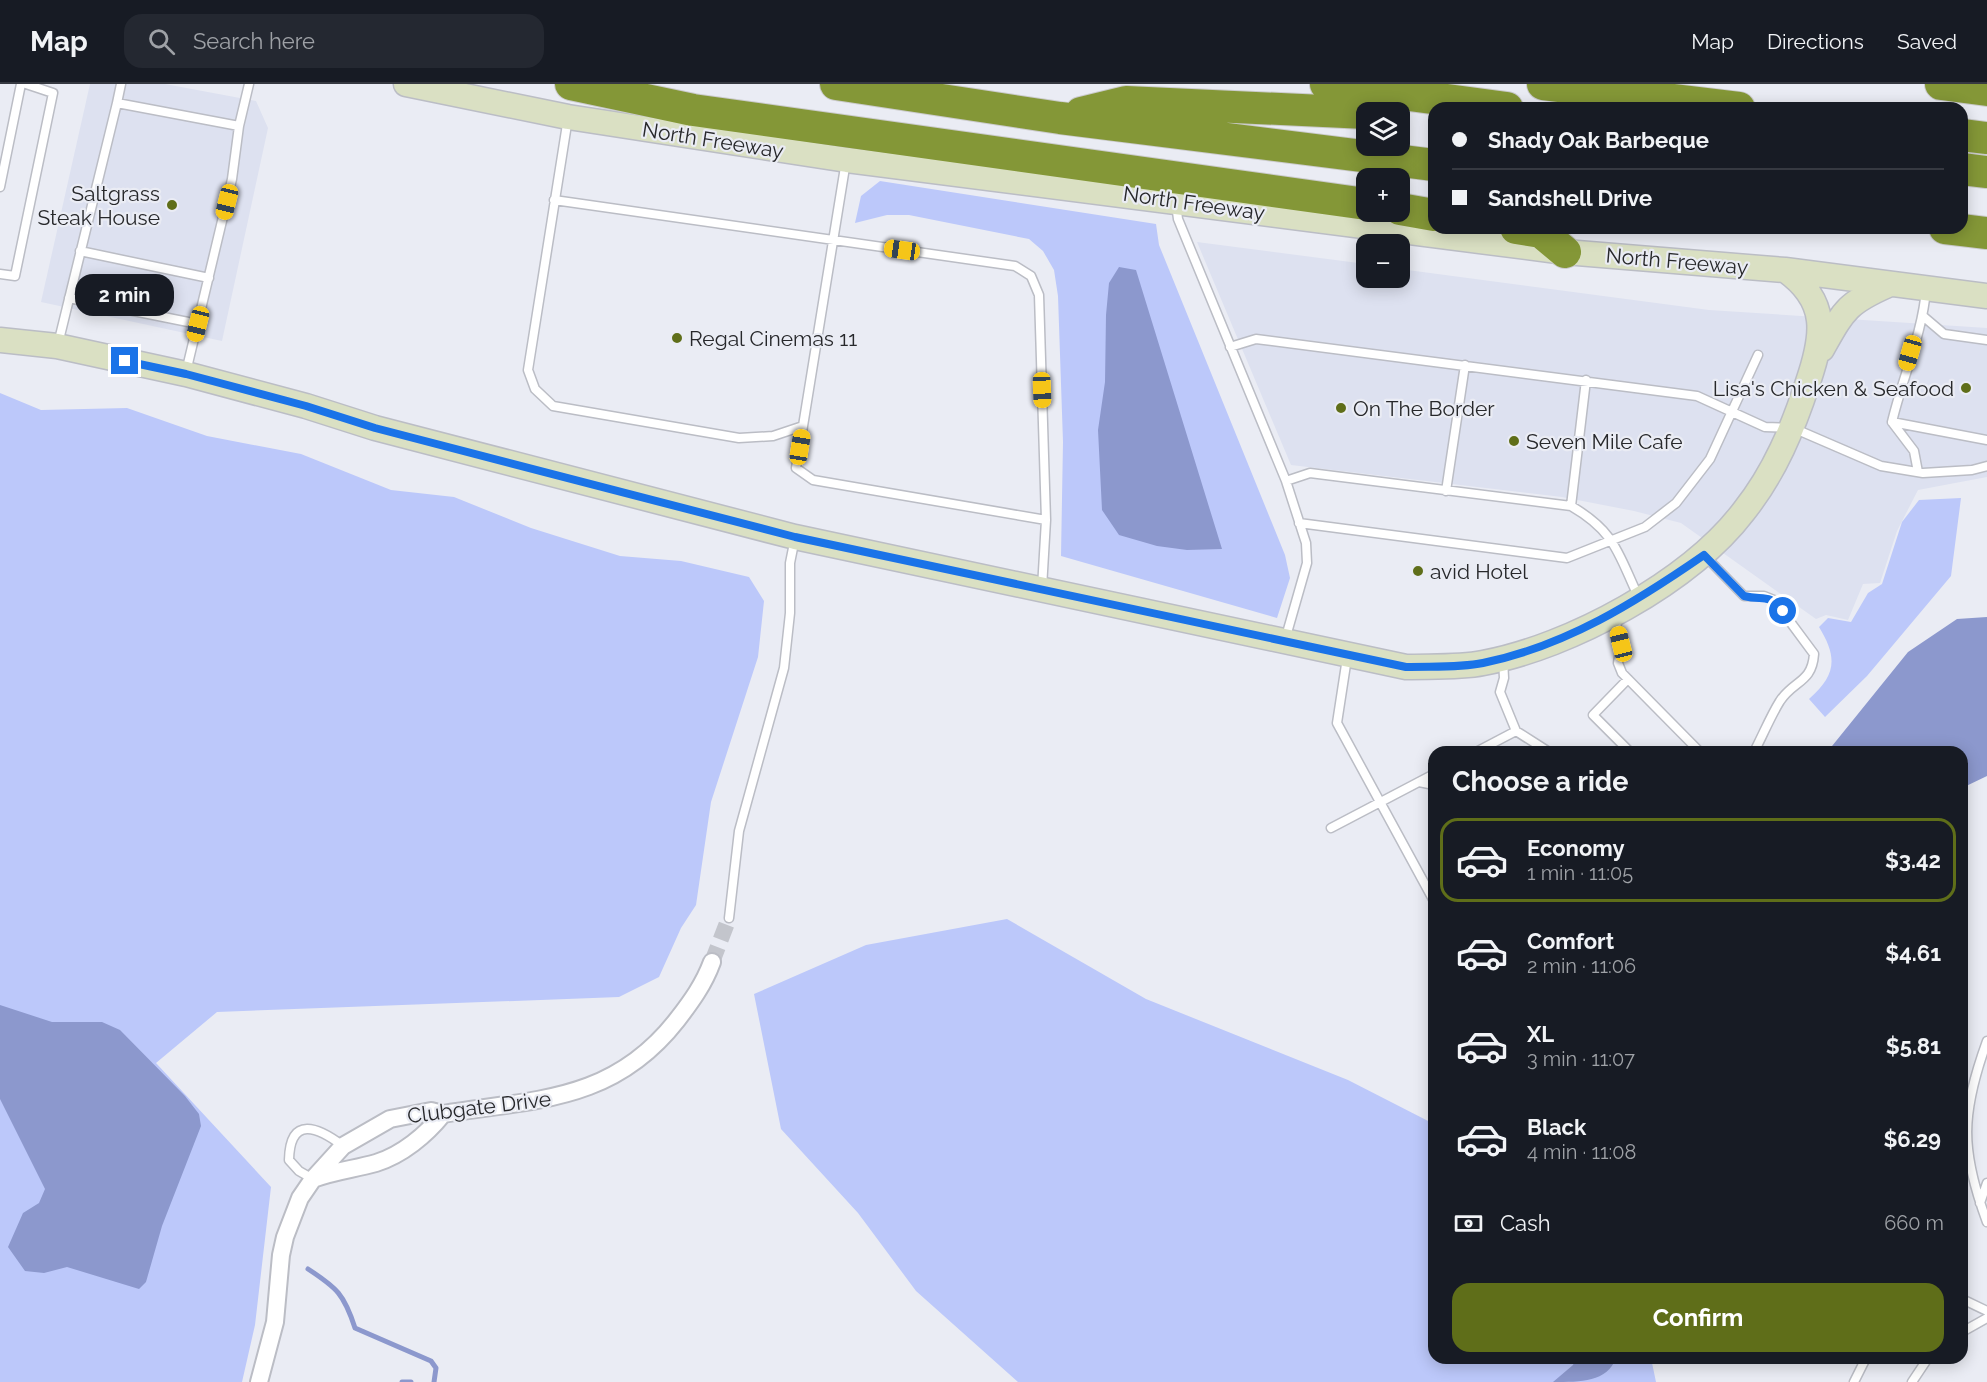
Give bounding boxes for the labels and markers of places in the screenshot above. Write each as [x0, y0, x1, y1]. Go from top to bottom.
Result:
place label: Saltgrass Steak House [38, 181, 160, 230]
marker: Saltgrass Steak House [165, 198, 179, 212]
place label: Regal Cinemas 11 [689, 326, 857, 351]
marker: Regal Cinemas 11 [670, 331, 684, 345]
place label: Lisa's Chicken & Seafood [1713, 376, 1954, 401]
marker: Lisa's Chicken & Seafood [1959, 381, 1973, 395]
place label: On The Border [1353, 396, 1495, 421]
marker: On The Border [1334, 401, 1348, 415]
place label: Seven Mile Cafe [1526, 429, 1683, 454]
marker: Seven Mile Cafe [1507, 434, 1521, 448]
place label: avid Hotel [1430, 559, 1528, 584]
marker: avid Hotel [1411, 564, 1425, 578]

